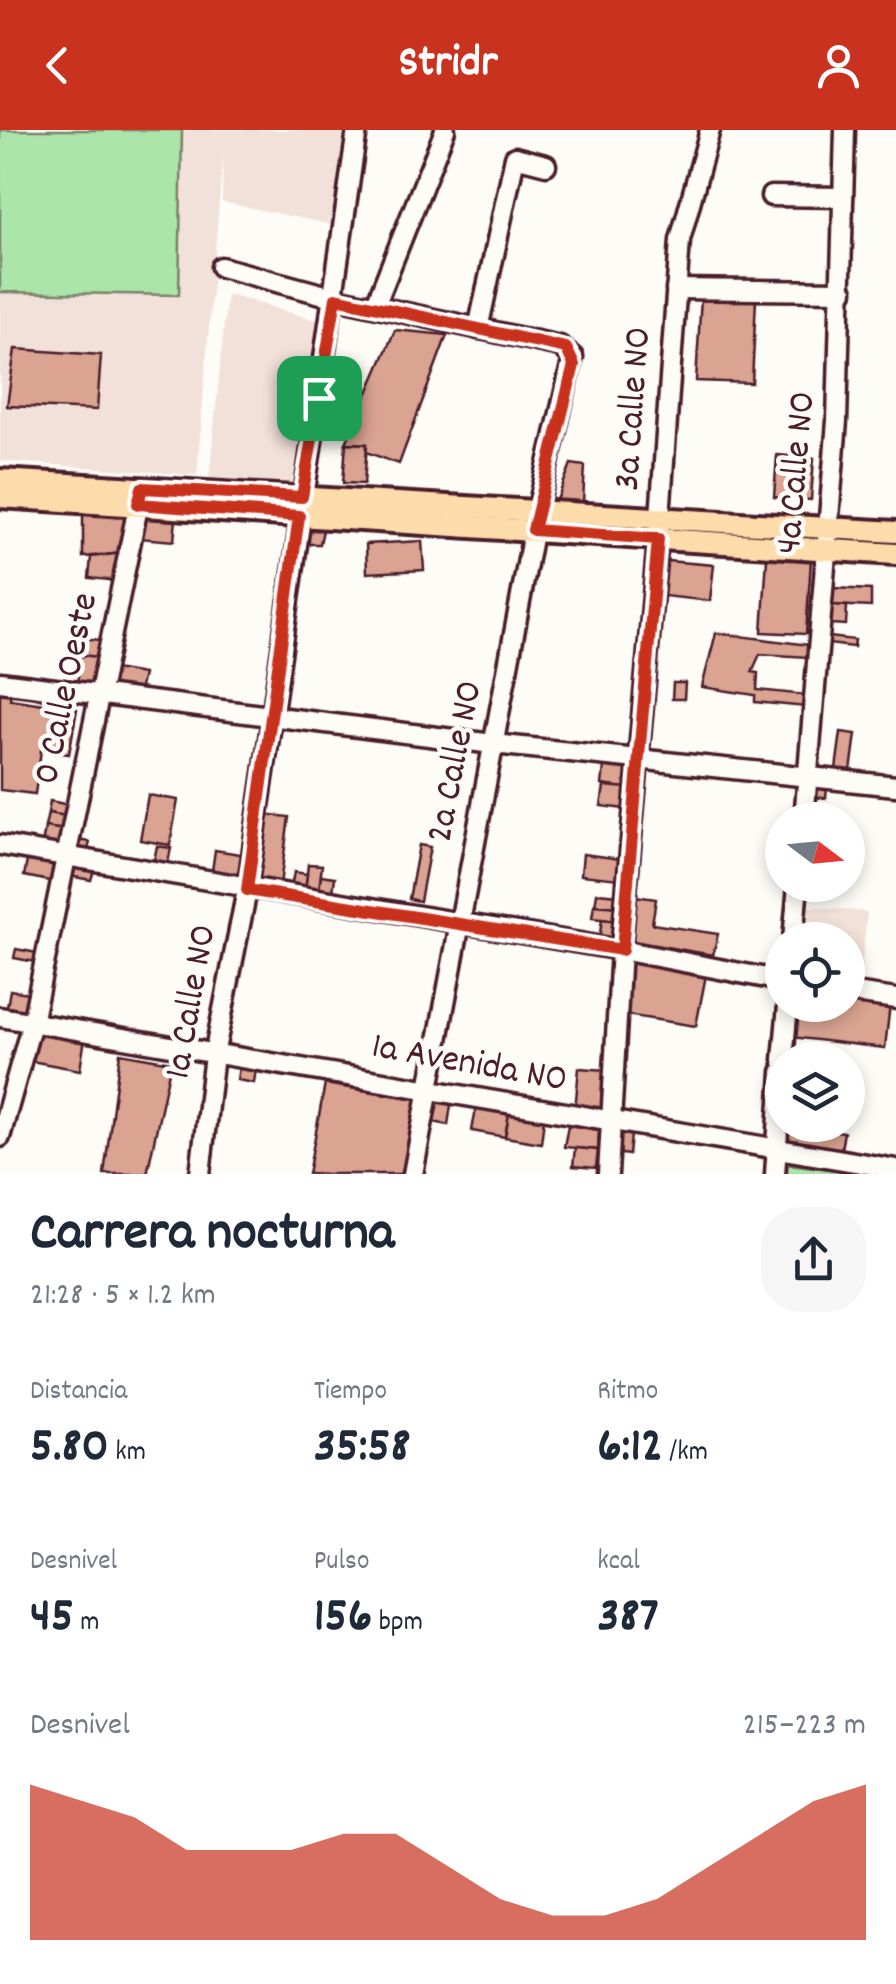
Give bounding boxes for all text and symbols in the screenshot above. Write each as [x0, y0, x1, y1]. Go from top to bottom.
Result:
text: Stridr [398, 33, 498, 97]
icon: back [30, 38, 85, 93]
icon: person [811, 38, 866, 93]
street label: 3a Calle NO [602, 325, 668, 493]
pin [277, 356, 362, 441]
icon: arrive [292, 371, 347, 426]
street label: 4a Calle NO [764, 389, 832, 557]
street label: 0 Calle Oeste [21, 588, 115, 790]
street label: 2a Calle NO [414, 676, 500, 848]
north arrow [765, 802, 865, 902]
map controls [765, 802, 865, 1142]
street label: 1a Calle NO [152, 921, 234, 1083]
button: locate [765, 922, 865, 1022]
street label: 1a Avenida NO [367, 1021, 571, 1109]
button: layers [765, 1042, 865, 1142]
text: Carrera nocturna [30, 1197, 394, 1276]
button: share [761, 1207, 866, 1312]
text: 21:28 · 5 × 1.2 km [30, 1274, 216, 1320]
text: Distancia [30, 1373, 127, 1413]
text: Tiempo [314, 1373, 387, 1413]
text: Ritmo [597, 1373, 658, 1413]
text: 5.80 [30, 1413, 109, 1485]
text: 35:58 [314, 1413, 411, 1485]
text: 6:12 [597, 1413, 663, 1485]
text: km [109, 1434, 146, 1474]
text: /km [663, 1434, 708, 1474]
text: Desnivel [30, 1543, 117, 1583]
text: Pulso [314, 1543, 369, 1583]
text: kcal [597, 1543, 640, 1583]
text: 45 [30, 1583, 74, 1655]
text: 156 [314, 1583, 372, 1655]
text: 387 [597, 1583, 659, 1655]
text: m [74, 1604, 100, 1644]
text: bpm [372, 1604, 423, 1644]
text: Desnivel [30, 1704, 130, 1750]
text: 215–223 m [743, 1704, 866, 1750]

